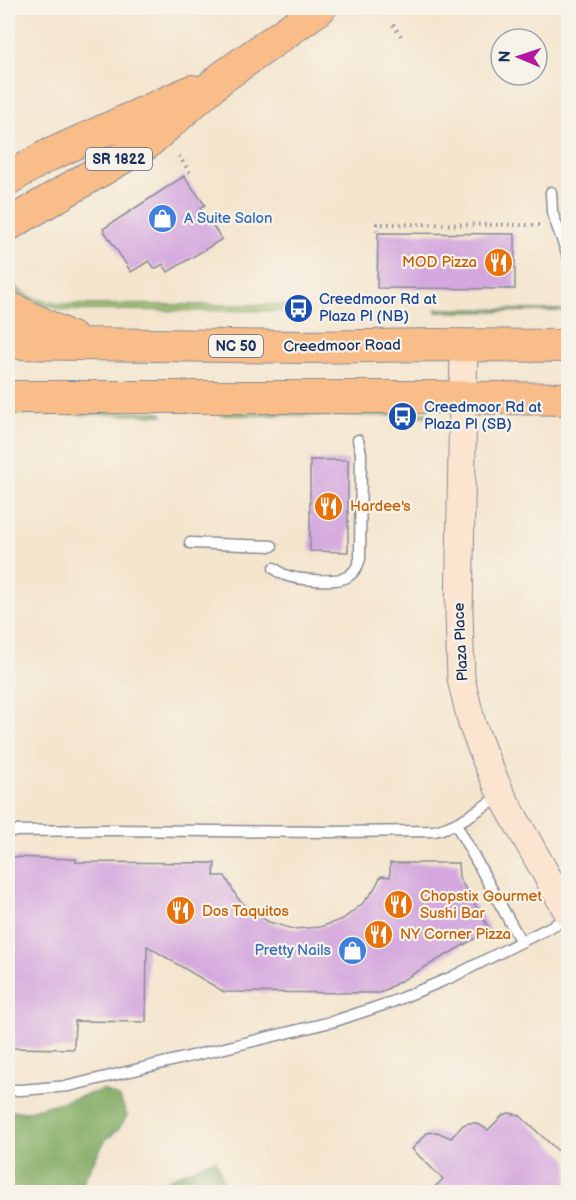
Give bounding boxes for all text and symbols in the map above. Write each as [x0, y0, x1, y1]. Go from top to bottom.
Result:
north arrow [489, 27, 549, 87]
text: N [496, 50, 515, 63]
road number: SR 1822 [86, 148, 152, 170]
shop icon: A Suite Salon [147, 202, 179, 234]
place label: A Suite Salon [184, 209, 272, 228]
restaurant icon: MOD Pizza [482, 246, 514, 278]
place label: MOD Pizza [402, 253, 477, 272]
place label: Creedmoor Rd at Plaza Pl (NB) [319, 290, 437, 326]
bus stop icon: Creedmoor Rd at Plaza Pl (NB) [282, 292, 314, 324]
road number: NC 50 [209, 335, 263, 357]
street label: Creedmoor Road [283, 335, 401, 357]
place label: Creedmoor Rd at Plaza Pl (SB) [424, 398, 542, 434]
bus stop icon: Creedmoor Rd at Plaza Pl (SB) [387, 400, 419, 432]
restaurant icon: Hardee's [313, 490, 345, 522]
place label: Hardee's [350, 497, 411, 516]
street label: Plaza Place [449, 602, 473, 682]
place label: Chopstix Gourmet Sushi Bar [420, 887, 542, 923]
restaurant icon: Chopstix Gourmet Sushi Bar [383, 889, 415, 921]
restaurant icon: Dos Taquitos [165, 895, 197, 927]
place label: Dos Taquitos [202, 902, 290, 921]
restaurant icon: NY Corner Pizza [363, 918, 395, 950]
place label: NY Corner Pizza [400, 925, 511, 944]
shop icon: Pretty Nails [336, 934, 368, 966]
place label: Pretty Nails [254, 941, 332, 960]

